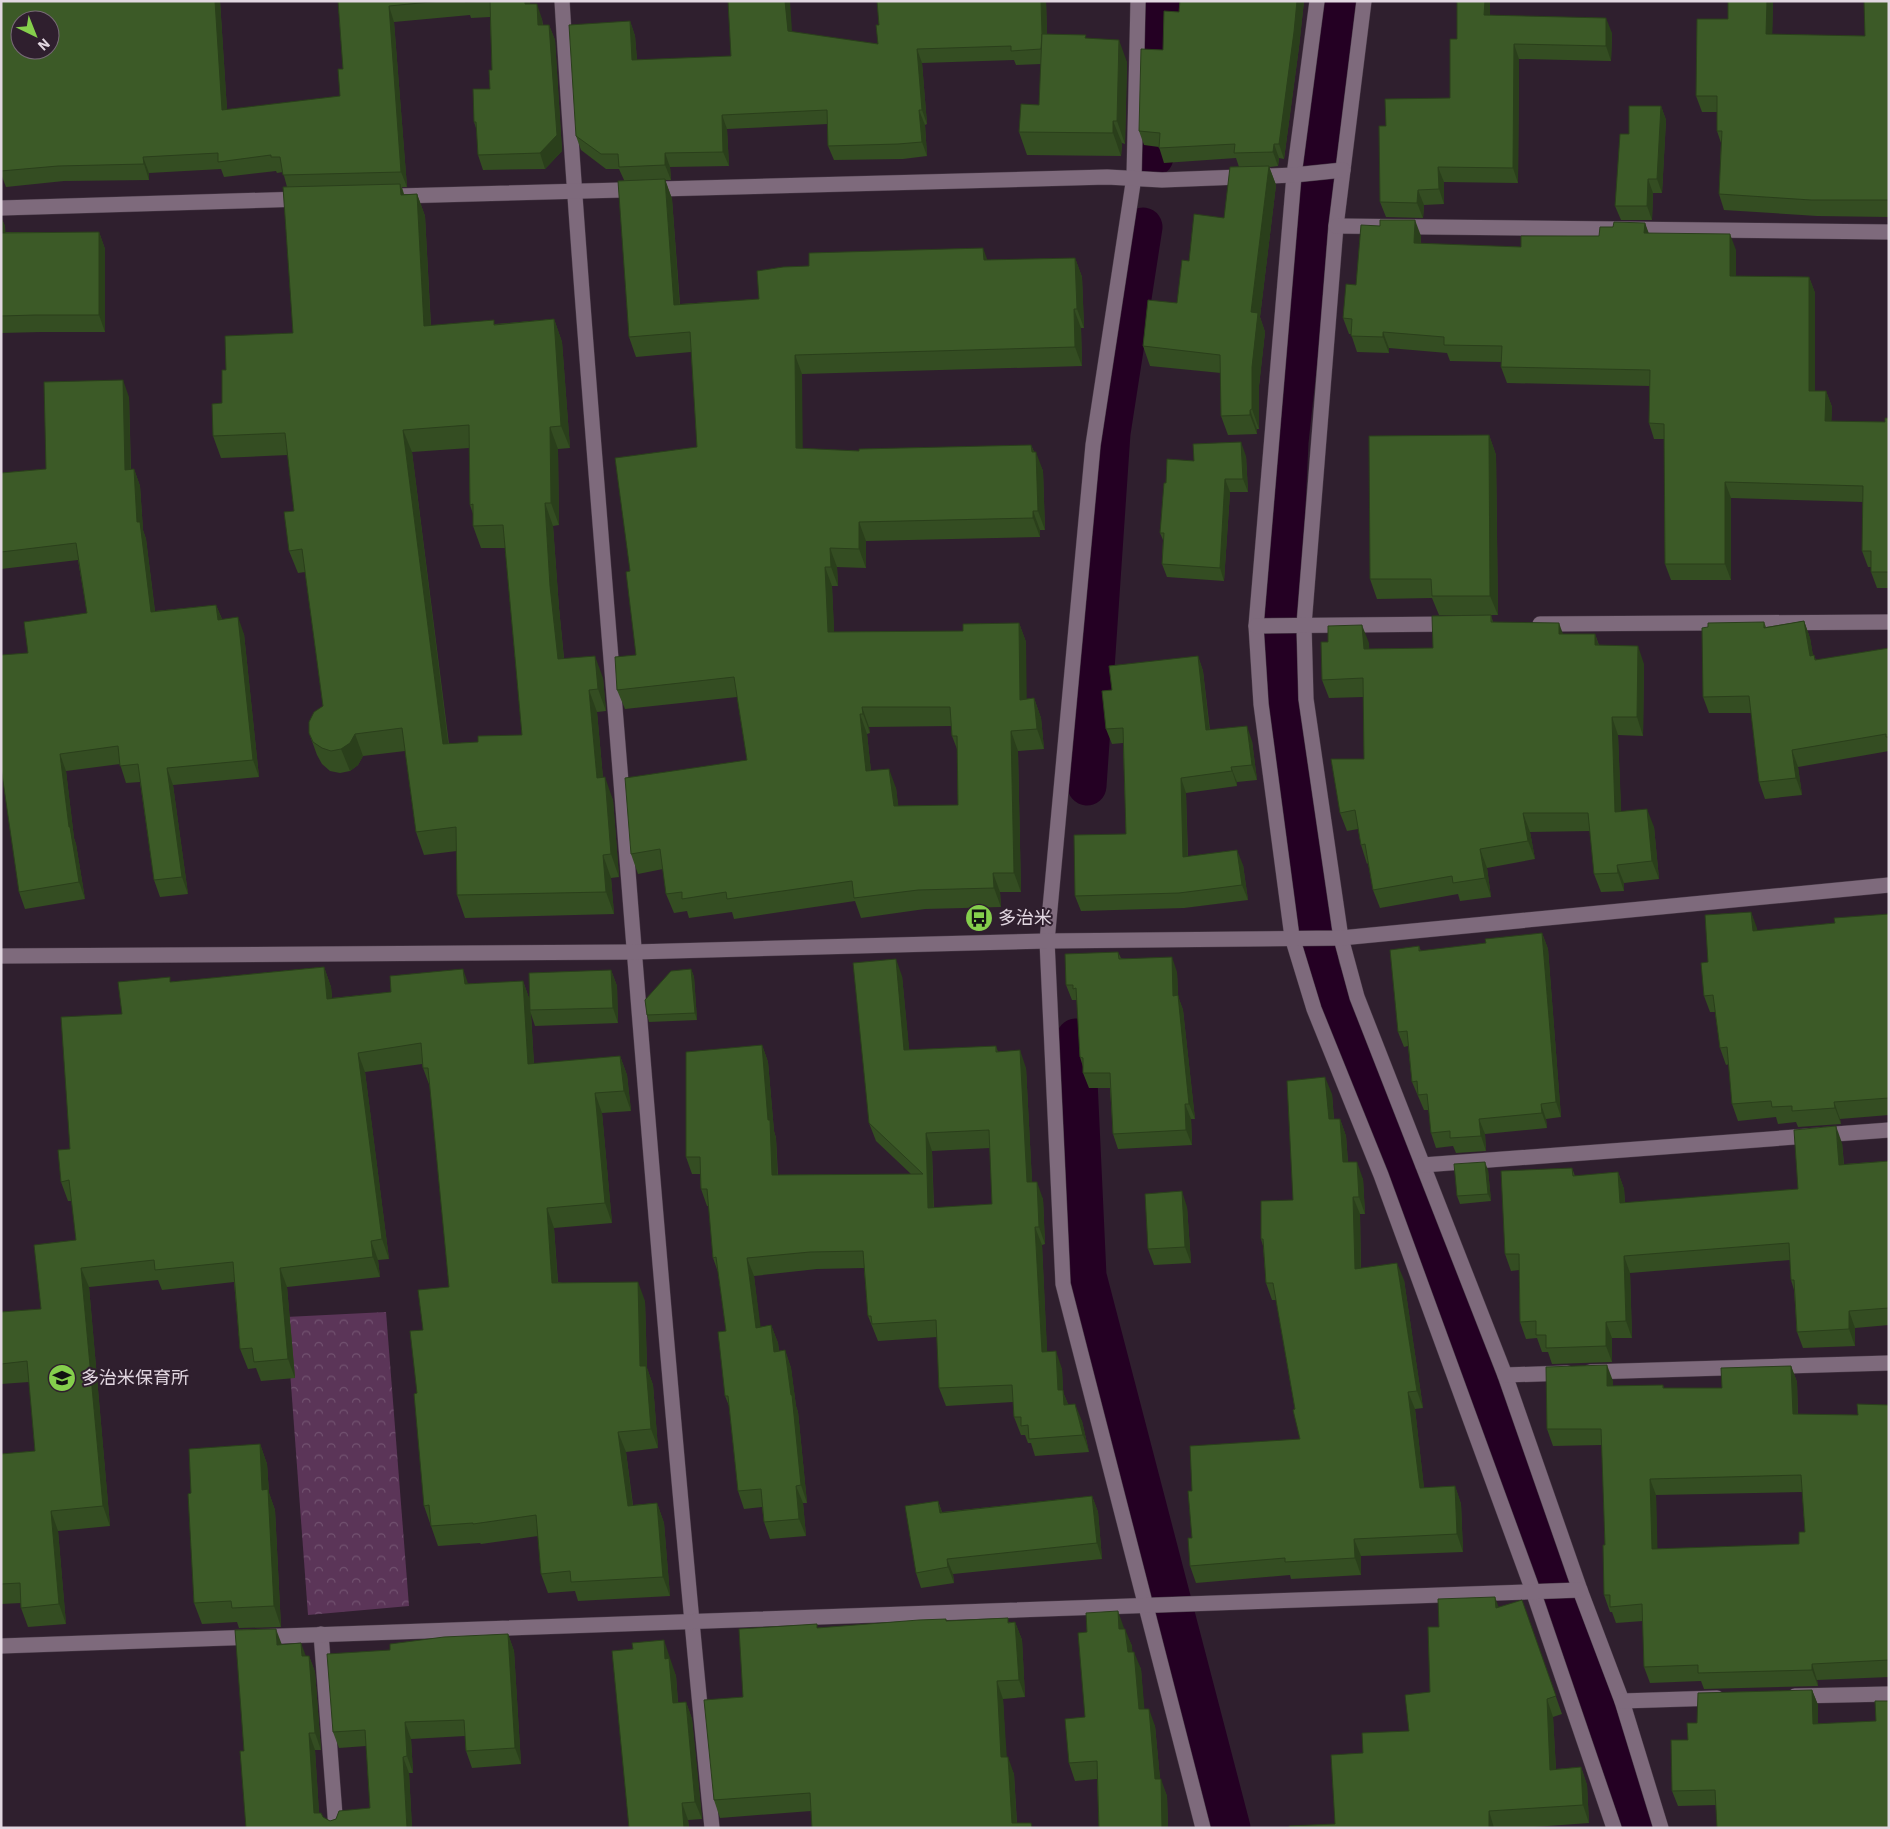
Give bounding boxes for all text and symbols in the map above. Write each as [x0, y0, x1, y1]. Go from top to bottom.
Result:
north arrow [10, 10, 60, 60]
text: N [34, 34, 54, 55]
bus stop icon: 多治米 [964, 903, 994, 933]
place label: 多治米 [998, 906, 1052, 929]
school or university icon: 多治米保育所 [47, 1363, 77, 1393]
place label: 多治米保育所 [81, 1366, 189, 1389]

